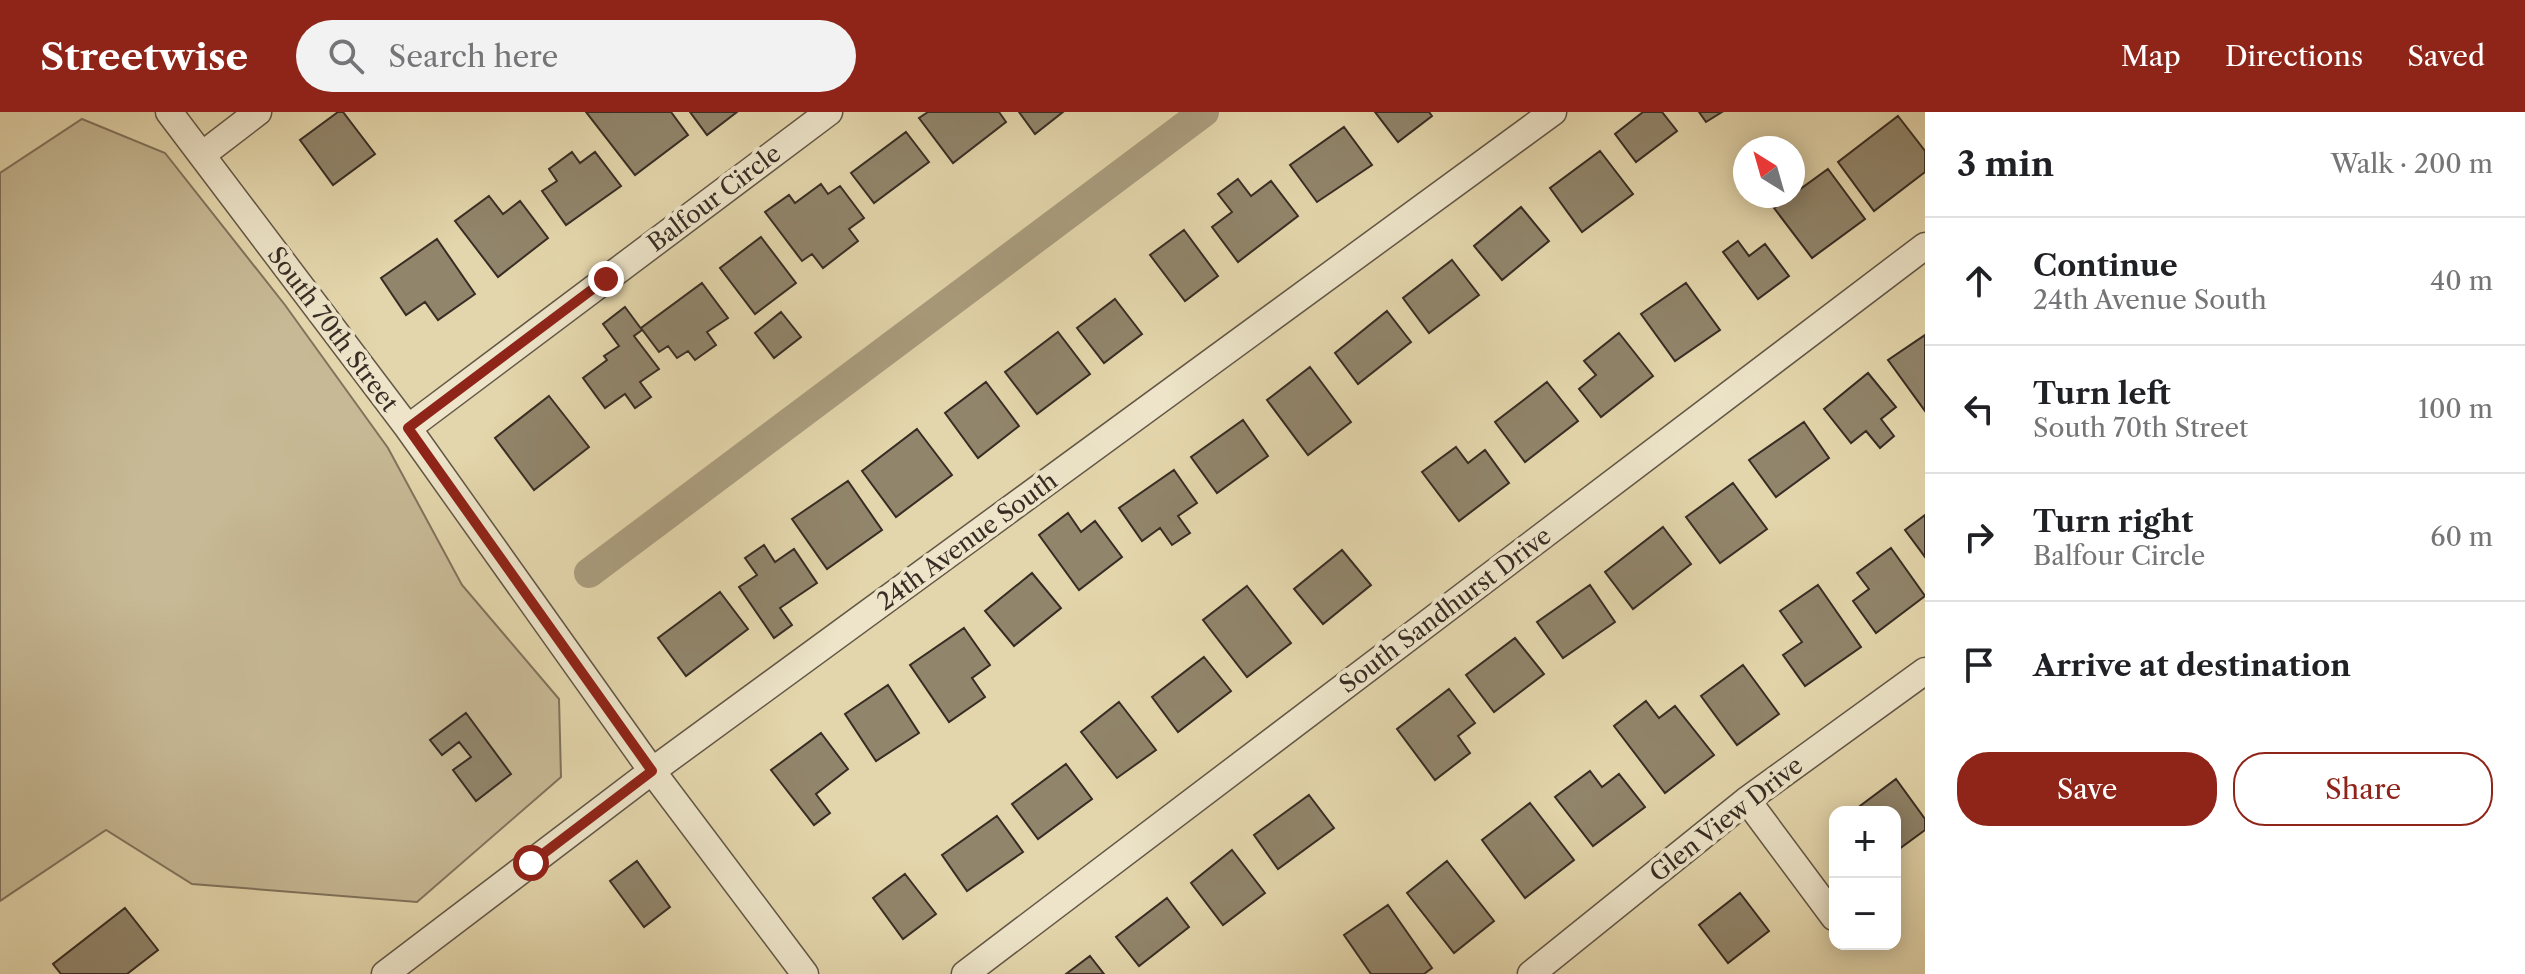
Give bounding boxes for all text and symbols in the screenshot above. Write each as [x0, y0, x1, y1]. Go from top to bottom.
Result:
search box [296, 20, 856, 92]
text: Streetwise [40, 33, 248, 80]
icon: search [324, 34, 368, 78]
text: Search here [388, 38, 558, 75]
text: Map [2121, 39, 2181, 73]
text: Directions [2225, 39, 2363, 73]
text: Saved [2407, 39, 2485, 73]
north arrow [1733, 136, 1805, 208]
street label: Balfour Circle [642, 139, 786, 257]
text: 3 min [1957, 143, 2054, 185]
text: Walk · 200 m [2331, 148, 2493, 180]
street label: South 70th Street [262, 241, 405, 417]
text: Continue [2033, 247, 2178, 284]
icon: ahead [1957, 259, 2001, 303]
route end [588, 261, 624, 297]
text: 40 m [2430, 265, 2493, 297]
text: 24th Avenue South [2033, 284, 2267, 316]
text: Turn left [2033, 375, 2170, 412]
icon: left [1957, 387, 2001, 431]
text: 100 m [2418, 393, 2493, 425]
text: South 70th Street [2033, 412, 2248, 444]
street label: 24th Avenue South [871, 466, 1063, 616]
text: Turn right [2033, 503, 2193, 540]
icon: right [1957, 515, 2001, 559]
street label: South Sandhurst Drive [1333, 521, 1557, 699]
text: 60 m [2430, 521, 2493, 553]
text: Balfour Circle [2033, 540, 2205, 572]
icon: arrive [1957, 643, 2001, 687]
text: Arrive at destination [2033, 647, 2351, 684]
street label: Glen View Drive [1644, 750, 1808, 888]
button: Save [1957, 752, 2217, 826]
button: Share [2233, 752, 2493, 826]
map controls [1829, 806, 1901, 950]
button: + [1829, 806, 1901, 878]
route start [513, 845, 549, 881]
button: − [1829, 878, 1901, 950]

